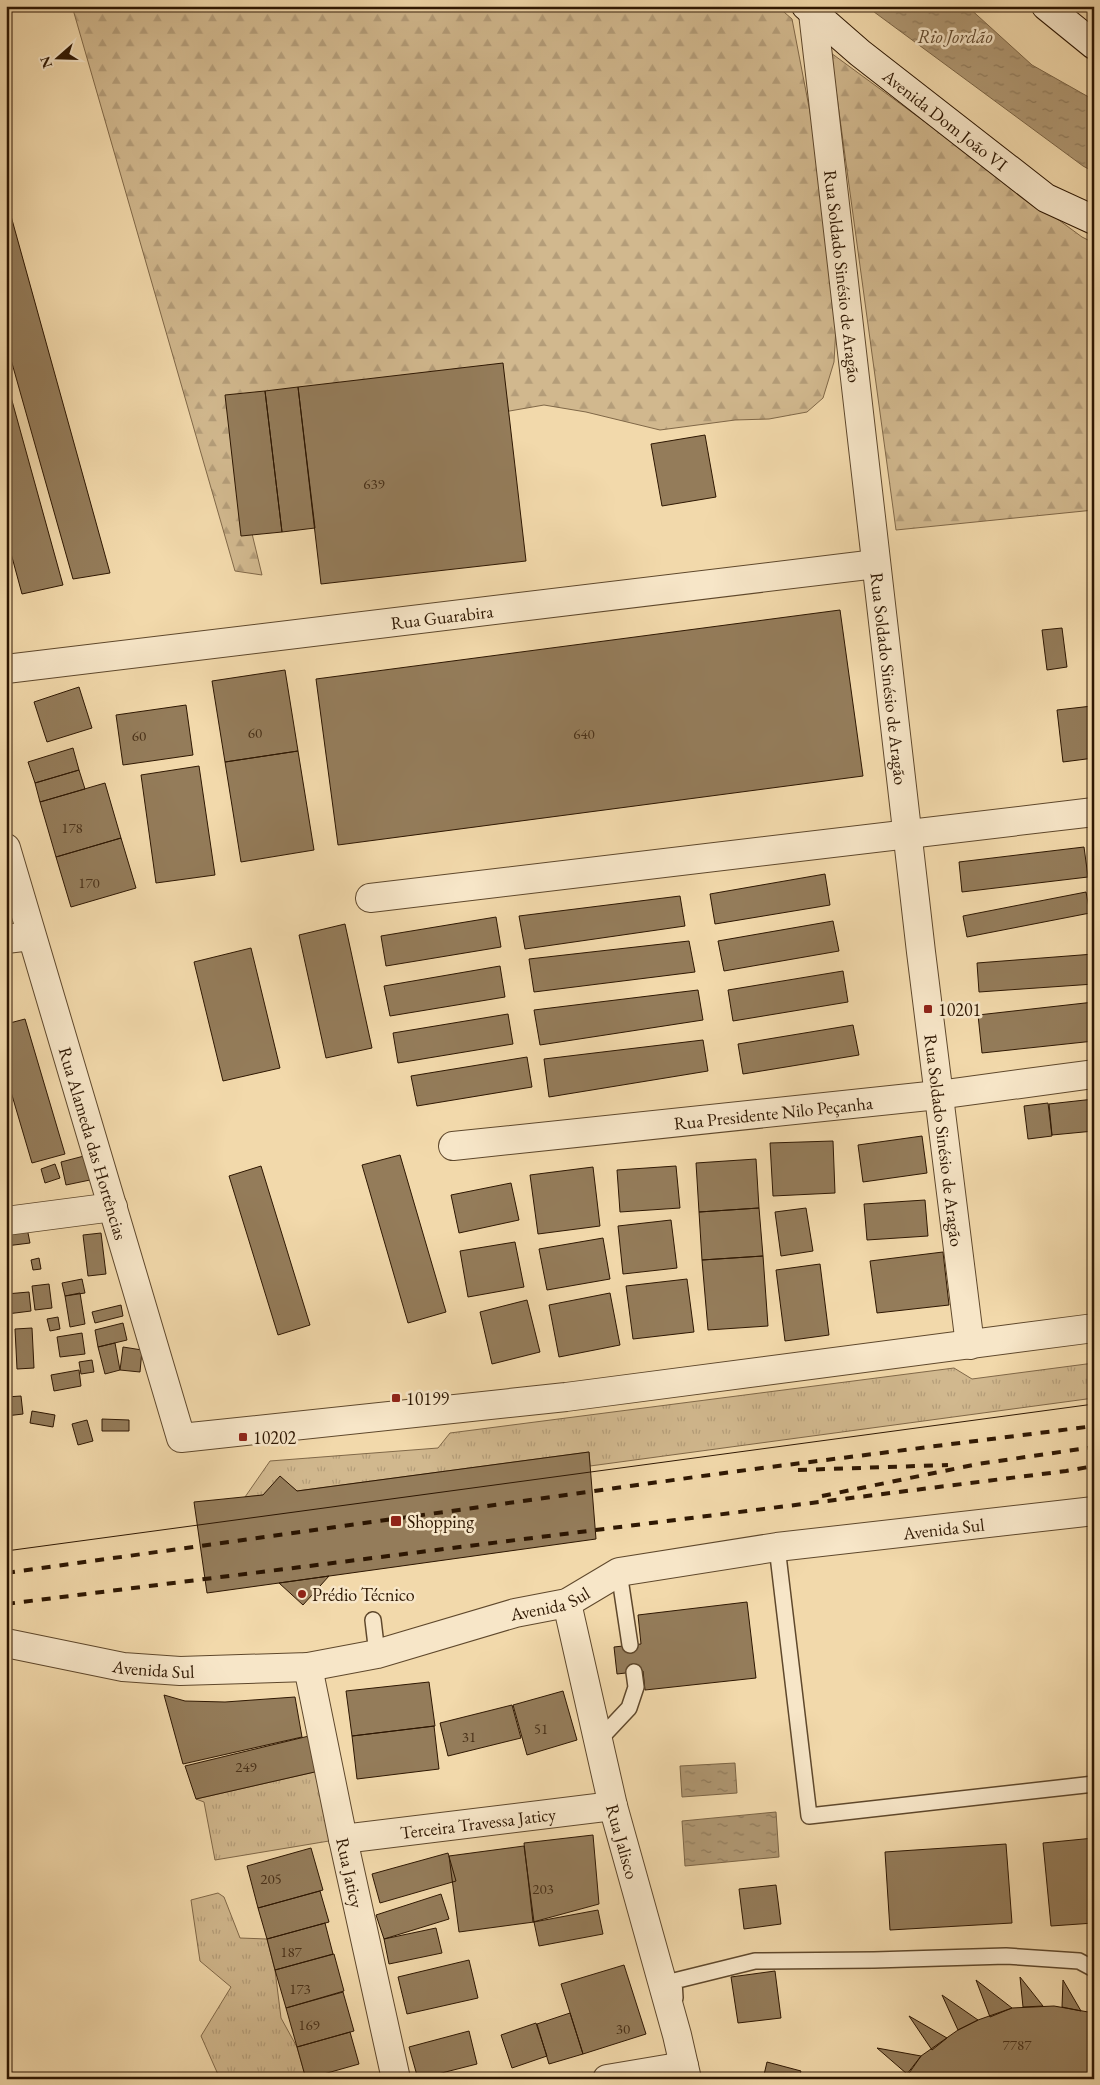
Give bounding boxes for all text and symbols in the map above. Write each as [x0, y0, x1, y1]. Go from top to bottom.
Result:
water label: Rio Jordão [917, 24, 993, 49]
north arrow [32, 32, 82, 82]
text: N [35, 53, 56, 71]
street label: Avenida Dom João VI [878, 63, 1013, 176]
street label: Rua Soldado Sinésio de Aragão [820, 169, 867, 384]
house number: 639 [363, 474, 385, 493]
street label: Rua Soldado Sinésio de Aragão [866, 571, 913, 786]
street label: Rua Guarabira [389, 599, 495, 634]
house number: 60 [248, 723, 262, 742]
house number: 640 [573, 724, 595, 743]
house number: 60 [132, 726, 146, 745]
house number: 178 [61, 818, 83, 837]
house number: 170 [78, 873, 100, 892]
place label: 10201 [938, 998, 981, 1021]
marker: 10201 [922, 1003, 934, 1015]
street label: Rua Soldado Sinésio de Aragão [920, 1033, 969, 1248]
street label: Rua Alameda das Hortências [54, 1044, 133, 1243]
street label: Rua Presidente Nilo Peçanha [673, 1090, 875, 1134]
place label: 10199 [406, 1387, 450, 1410]
marker: 10199 [390, 1392, 402, 1404]
place label: 10202 [253, 1426, 297, 1449]
marker: 10202 [237, 1431, 249, 1443]
place label: Shopping [407, 1510, 474, 1533]
street label: Avenida Sul [901, 1512, 986, 1544]
marker: Shopping [389, 1514, 403, 1528]
street label: Avenida Sul [507, 1581, 594, 1625]
place label: Prédio Técnico [312, 1583, 415, 1606]
marker: Prédio Técnico [296, 1588, 308, 1600]
street label: Avenida Sul [110, 1653, 195, 1683]
house number: 51 [534, 1719, 548, 1738]
house number: 31 [462, 1727, 476, 1746]
house number: 249 [235, 1757, 257, 1776]
street label: Rua Jalisco [601, 1801, 644, 1882]
street label: Terceira Travessa Jaticy [399, 1802, 557, 1843]
street label: Rua Jaticy [332, 1835, 369, 1910]
house number: 205 [260, 1869, 282, 1888]
house number: 203 [532, 1879, 554, 1898]
house number: 187 [280, 1942, 303, 1961]
house number: 173 [289, 1979, 311, 1998]
house number: 169 [298, 2015, 320, 2034]
house number: 30 [616, 2019, 630, 2038]
house number: 7787 [1003, 2035, 1032, 2054]

